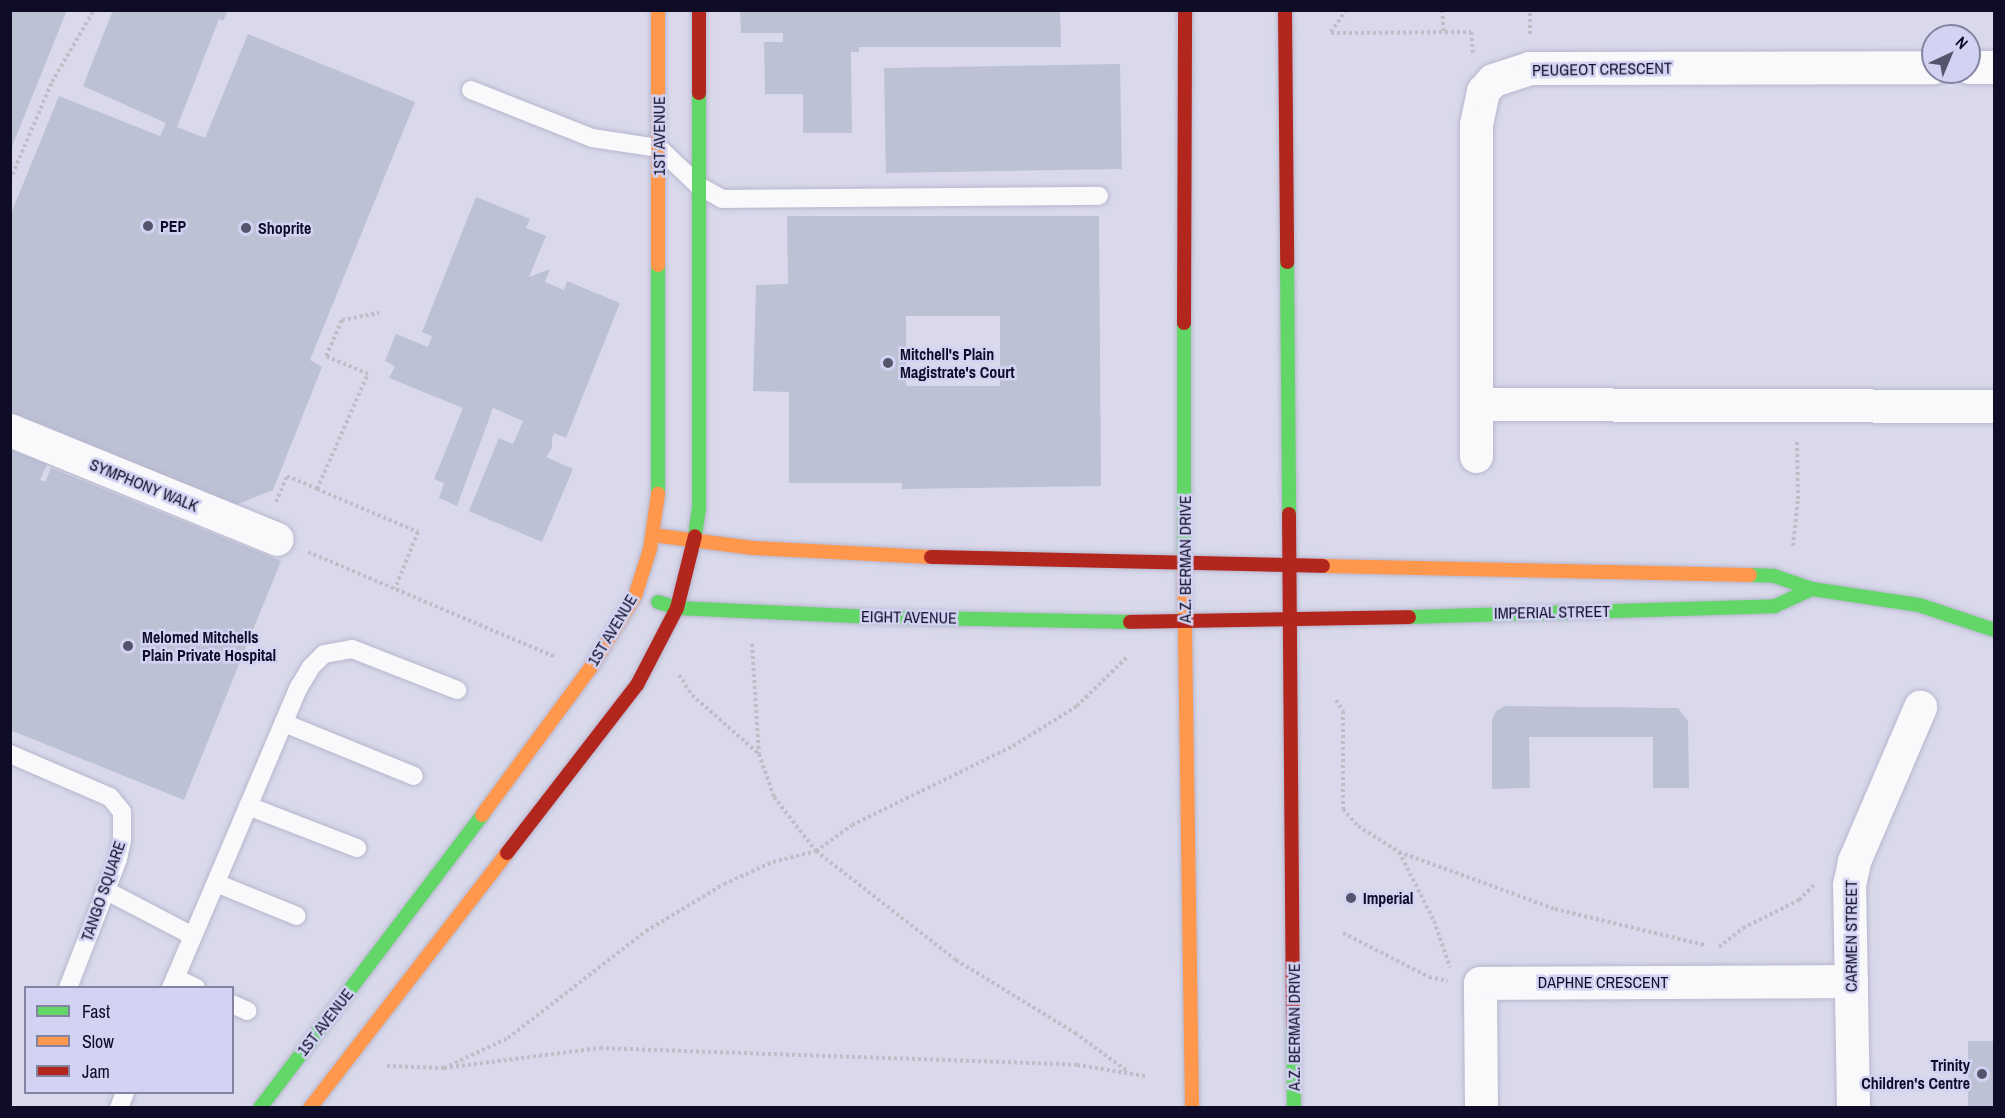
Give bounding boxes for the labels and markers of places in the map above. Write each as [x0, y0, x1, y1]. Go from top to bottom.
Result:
place label: PEP [160, 216, 186, 236]
place label: Shoprite [258, 218, 311, 238]
marker: PEP [141, 219, 155, 233]
marker: Shoprite [239, 221, 253, 235]
place label: Mitchell's Plain Magistrate's Court [900, 344, 1015, 382]
marker: Mitchell's Plain Magistrate's Court [881, 356, 895, 370]
place label: Melomed Mitchells Plain Private Hospital [142, 627, 276, 665]
marker: Melomed Mitchells Plain Private Hospital [119, 637, 137, 655]
place label: Imperial [1363, 888, 1413, 908]
marker: Imperial [1344, 891, 1358, 905]
place label: Trinity Children's Centre [1861, 1055, 1970, 1093]
marker: Trinity Children's Centre [1975, 1067, 1989, 1081]

